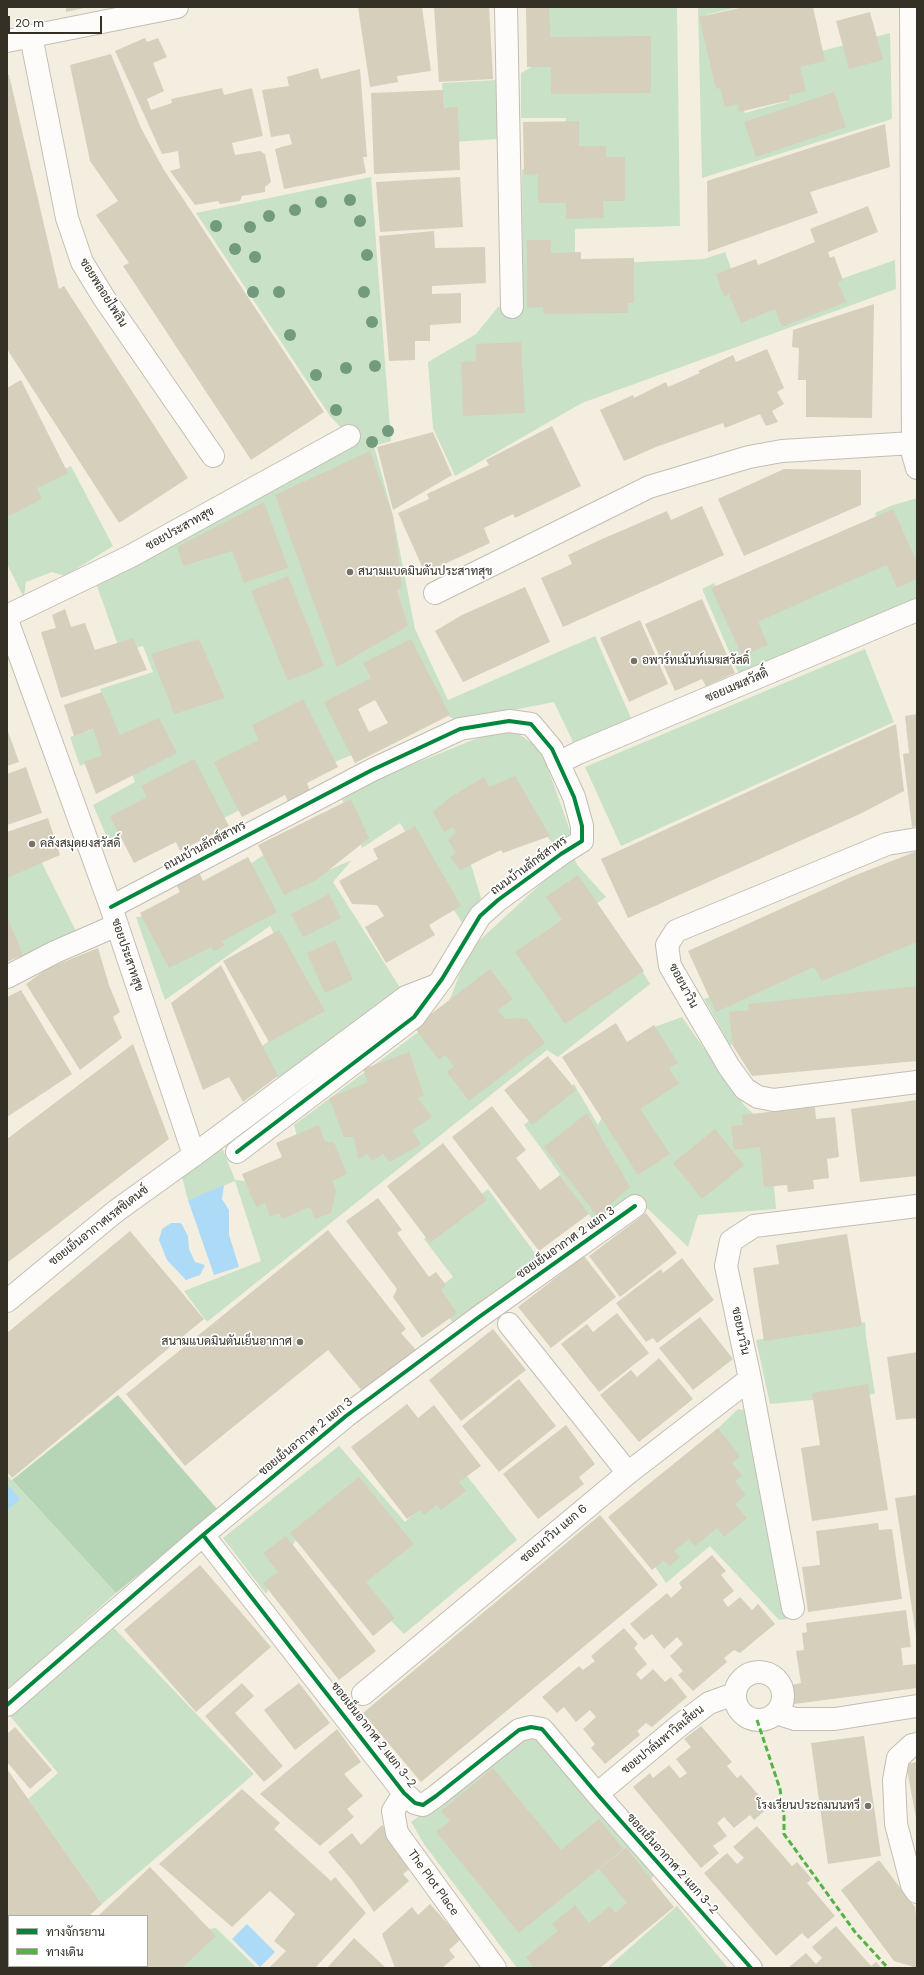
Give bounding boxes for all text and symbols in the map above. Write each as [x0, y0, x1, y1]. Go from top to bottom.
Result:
scale bar [10, 8, 104, 34]
text: 20 m [15, 15, 44, 31]
street label: ซอยพลอยไพลิน [76, 256, 130, 330]
street label: ซอยประสาทสุข [143, 504, 217, 554]
place label: สนามแบดมินตันประสาทสุข [358, 565, 492, 579]
marker: สนามแบดมินตันประสาทสุข [345, 567, 355, 577]
place label: อพาร์ทเม้นท์เมฆสวัสดิ์ [642, 654, 750, 668]
marker: อพาร์ทเม้นท์เมฆสวัสดิ์ [629, 656, 639, 666]
street label: ซอยเมฆสวัสดิ์ [703, 666, 771, 706]
street label: ถนนบ้านลักซ์สาทร [161, 818, 249, 874]
street label: ถนนบ้านลักซ์สาทร [488, 833, 570, 899]
place label: คลังสมุดยงสวัสดิ์ [40, 837, 121, 851]
marker: คลังสมุดยงสวัสดิ์ [27, 839, 37, 849]
street label: ซอยประสาทสุข [108, 917, 146, 993]
street label: ซอยนาวิน [665, 961, 701, 1011]
street label: ซอยเย็นอากาศเรสซิเดนซ์ [46, 1183, 152, 1269]
street label: ซอยเย็นอากาศ 2 แยก 3 [514, 1204, 618, 1282]
street label: ซอยนาวิน [728, 1306, 752, 1356]
place label: สนามแบดมินตันเย็นอากาศ [161, 1335, 292, 1349]
marker: สนามแบดมินตันเย็นอากาศ [295, 1337, 305, 1347]
street label: ซอยเย็นอากาศ 2 แยก 3 [256, 1395, 356, 1479]
street label: ซอยนาวิน แยก 6 [518, 1502, 590, 1566]
street label: ซอยเย็นอากาศ 2 แยก 3-2 [327, 1679, 419, 1791]
street label: ซอยปาล์มพาวิลเลี่ยน [619, 1702, 707, 1778]
place label: โรงเรียนประถมนนทรี [757, 1799, 860, 1813]
marker: โรงเรียนประถมนนทรี [863, 1801, 873, 1811]
street label: ซอยเย็นอากาศ 2 แยก 3-2 [623, 1811, 721, 1917]
street label: The Plot Place [404, 1847, 462, 1919]
legend [8, 1915, 148, 1967]
text: ทางจักรยาน [46, 1924, 105, 1940]
text: ทางเดิน [46, 1944, 84, 1960]

